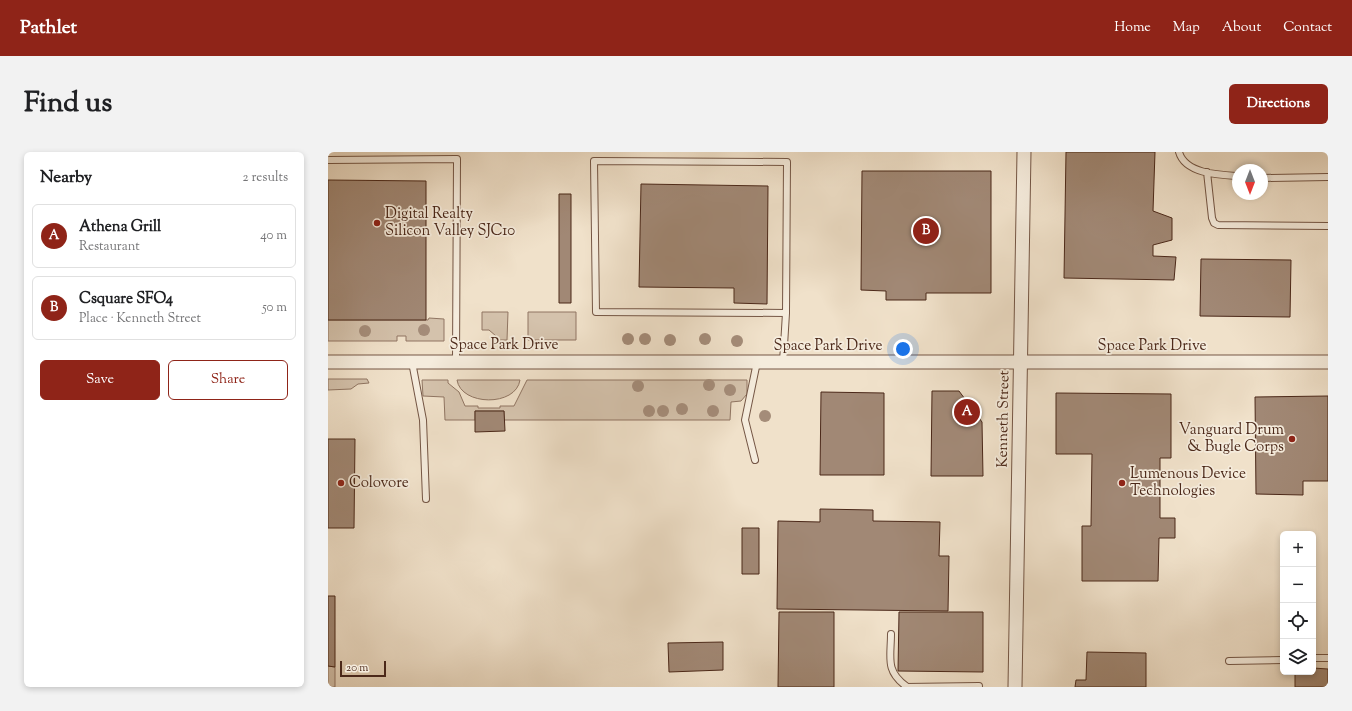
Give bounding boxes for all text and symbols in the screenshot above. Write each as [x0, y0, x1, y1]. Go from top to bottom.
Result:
text: Pathlet [20, 15, 77, 42]
text: Home [1114, 18, 1151, 38]
text: Map [1173, 18, 1200, 38]
text: About [1222, 18, 1261, 38]
text: Contact [1283, 18, 1332, 38]
text: Find us [24, 84, 112, 124]
button: Directions [1229, 84, 1328, 124]
north arrow [1232, 164, 1268, 200]
text: Nearby [40, 166, 92, 190]
text: 2 results [243, 169, 288, 187]
place label: Digital Realty Silicon Valley SJC10 [385, 204, 515, 242]
pin: B [913, 216, 939, 246]
text: Athena Grill [79, 217, 161, 238]
marker: Digital Realty Silicon Valley SJC10 [372, 218, 382, 228]
text: A [49, 227, 59, 245]
text: 40 m [260, 227, 287, 245]
text: Restaurant [79, 238, 140, 256]
text: Csquare SFO4 [79, 289, 173, 310]
text: B [50, 299, 58, 317]
text: 50 m [262, 299, 287, 317]
text: Place · Kenneth Street [79, 310, 201, 328]
street label: Space Park Drive [450, 335, 558, 356]
street label: Space Park Drive [774, 336, 882, 357]
street label: Space Park Drive [1098, 336, 1206, 357]
your location [893, 339, 913, 359]
button: Save [40, 360, 160, 400]
button: Share [168, 360, 288, 400]
street label: Kenneth Street [993, 370, 1015, 468]
pin: A [954, 397, 980, 427]
place label: Vanguard Drum & Bugle Corps [1179, 420, 1285, 458]
marker: Vanguard Drum & Bugle Corps [1287, 434, 1297, 444]
place label: Lumenous Device Technologies [1130, 464, 1246, 502]
place label: Colovore [349, 473, 409, 494]
marker: Colovore [336, 478, 346, 488]
marker: Lumenous Device Technologies [1117, 478, 1127, 488]
map controls [1280, 531, 1316, 675]
button: + [1280, 531, 1316, 567]
button: − [1280, 567, 1316, 603]
button: locate [1280, 603, 1316, 639]
button: layers [1280, 639, 1316, 675]
scale bar [340, 659, 386, 678]
text: 20 m [346, 660, 368, 676]

